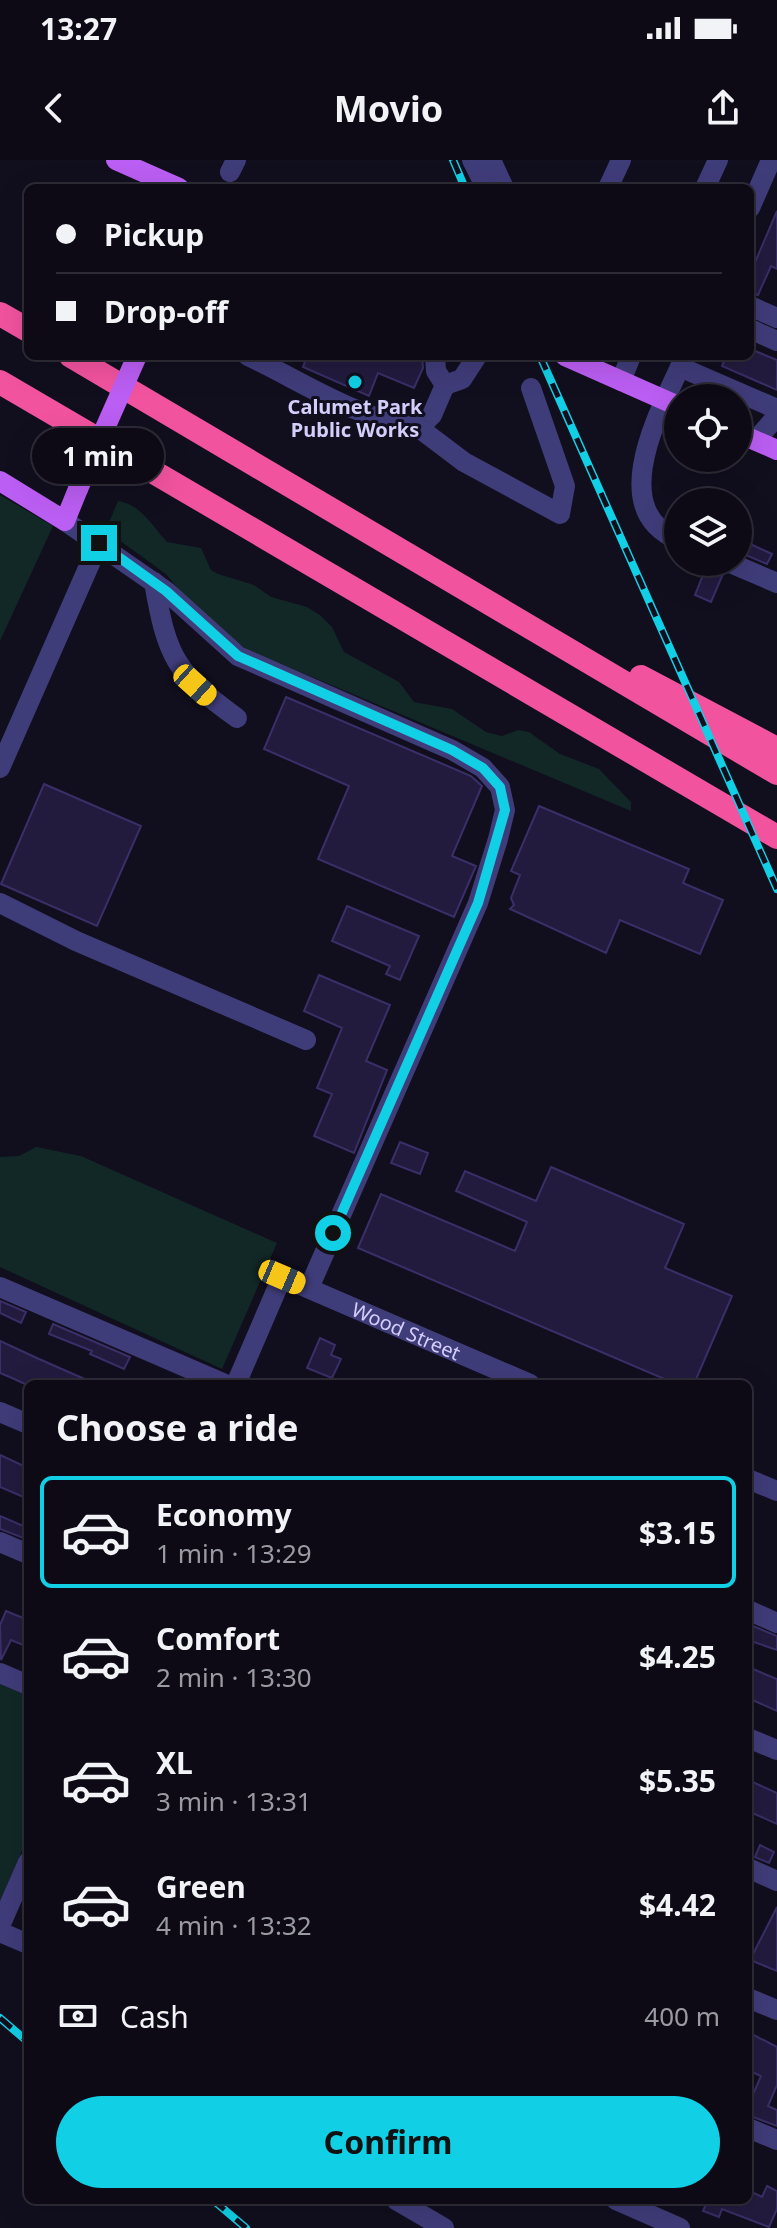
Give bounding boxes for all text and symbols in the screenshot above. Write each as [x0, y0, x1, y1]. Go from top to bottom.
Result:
text: 13:27 [40, 8, 117, 49]
text: Movio [334, 84, 443, 133]
icon: back [32, 86, 76, 130]
icon: share [701, 86, 745, 130]
text: Pickup [104, 214, 204, 255]
text: Drop-off [104, 291, 228, 332]
marker: Calumet Park Public Works [346, 373, 364, 391]
map controls [664, 384, 752, 576]
button: locate [664, 384, 752, 472]
place label: Calumet Park Public Works [288, 393, 423, 443]
callout: 1 min [33, 427, 165, 483]
text: 1 min [62, 438, 134, 474]
button: layers [664, 488, 752, 576]
route end [81, 525, 117, 561]
car [169, 660, 221, 710]
route start [315, 1215, 351, 1251]
car [255, 1257, 309, 1297]
street label: Wood Street [348, 1295, 465, 1366]
text: Choose a ride [56, 1403, 298, 1452]
text: Economy [156, 1494, 292, 1535]
icon: car [60, 1496, 132, 1568]
text: $3.15 [639, 1512, 716, 1553]
text: 1 min · 13:29 [156, 1535, 312, 1571]
text: Comfort [156, 1618, 280, 1659]
icon: car [60, 1620, 132, 1692]
text: $4.25 [639, 1636, 716, 1677]
text: 2 min · 13:30 [156, 1659, 312, 1695]
text: XL [156, 1742, 193, 1783]
icon: car [60, 1744, 132, 1816]
text: $5.35 [639, 1760, 716, 1801]
text: 3 min · 13:31 [156, 1783, 312, 1819]
text: Green [156, 1866, 246, 1907]
icon: car [60, 1868, 132, 1940]
text: $4.42 [639, 1884, 716, 1925]
text: 4 min · 13:32 [156, 1907, 312, 1943]
icon: cash [56, 1994, 100, 2038]
text: Cash [120, 1996, 189, 2037]
text: 400 m [644, 1998, 720, 2034]
button: Confirm [56, 2096, 720, 2188]

